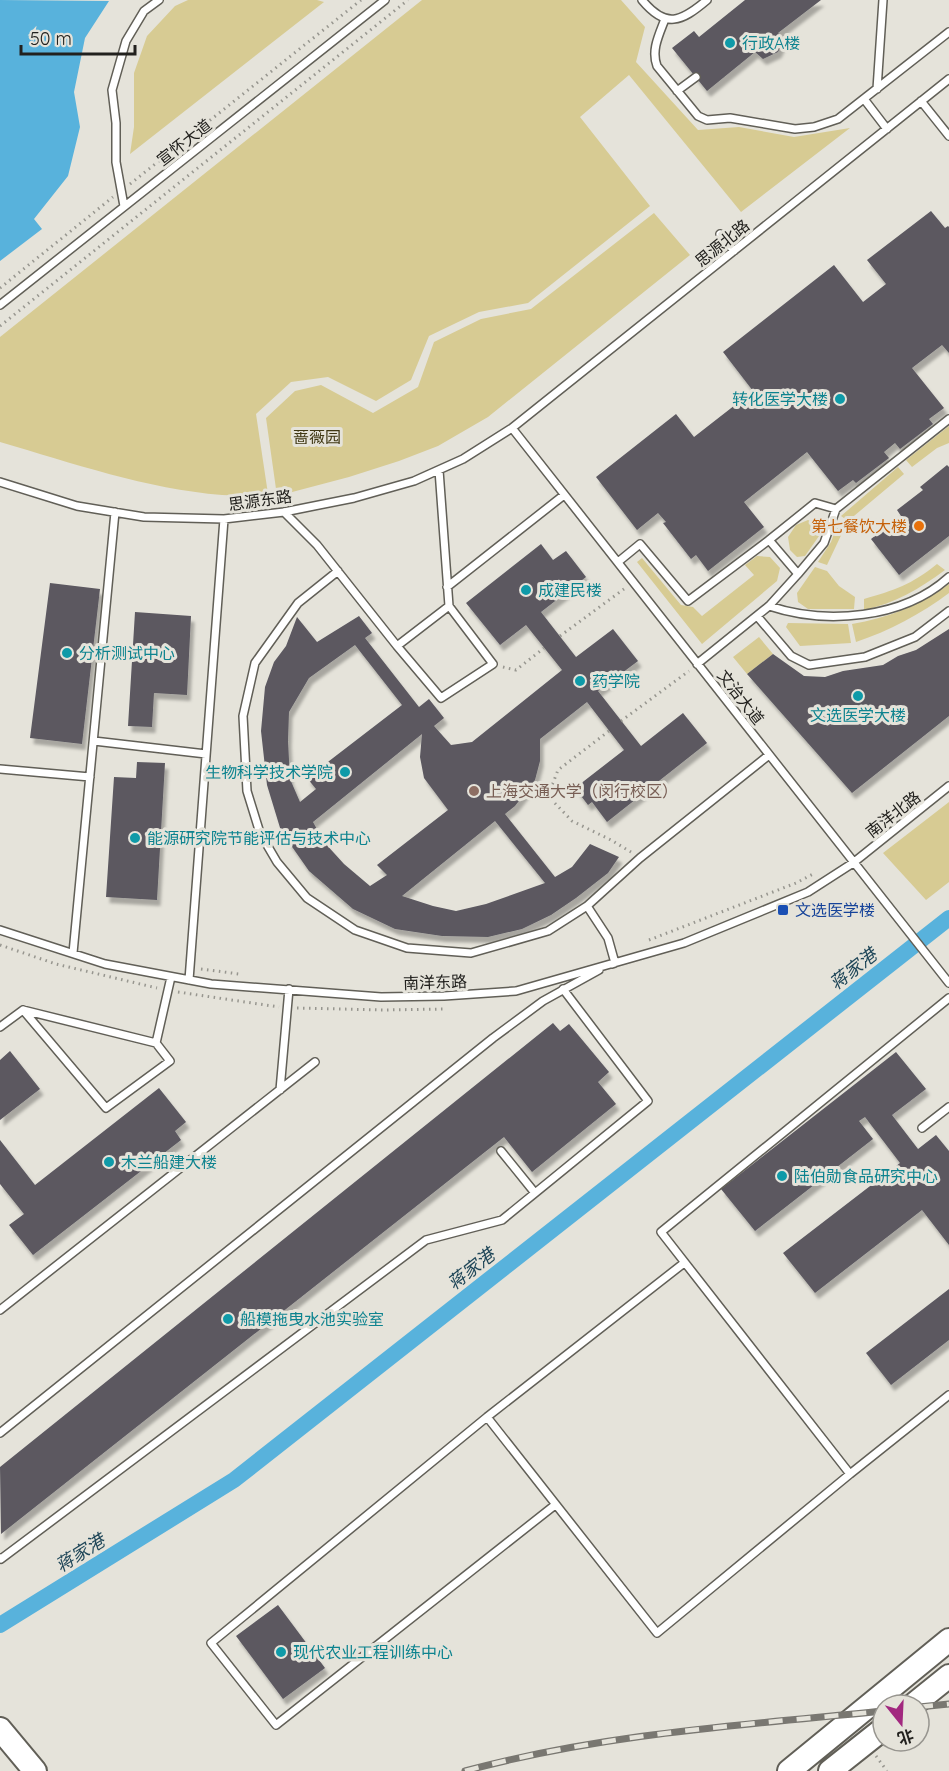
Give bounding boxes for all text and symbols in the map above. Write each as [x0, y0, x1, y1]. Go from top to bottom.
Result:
scale bar [21, 18, 135, 56]
text: 50 m [30, 27, 72, 50]
place label: 行政A楼 [742, 33, 800, 53]
marker: 行政A楼 [723, 36, 737, 50]
street label: 宣怀大道 [153, 114, 215, 170]
street label: 思源北路 [691, 215, 753, 271]
place label: 转化医学大楼 [732, 389, 828, 409]
marker: 转化医学大楼 [833, 392, 847, 406]
park label: 蔷薇园 [293, 427, 341, 447]
street label: 思源东路 [227, 486, 293, 514]
place label: 第七餐饮大楼 [811, 516, 907, 536]
marker: 第七餐饮大楼 [912, 519, 926, 533]
place label: 成建民楼 [538, 580, 602, 600]
marker: 成建民楼 [519, 583, 533, 597]
place label: 分析测试中心 [79, 643, 175, 663]
marker: 分析测试中心 [60, 646, 74, 660]
street label: 文治大道 [713, 666, 769, 728]
place label: 药学院 [592, 671, 640, 691]
marker: 药学院 [573, 674, 587, 688]
marker: 文选医学大楼 [851, 689, 865, 703]
place label: 文选医学大楼 [810, 705, 906, 725]
place label: 生物科学技术学院 [205, 762, 333, 782]
marker: 生物科学技术学院 [338, 765, 352, 779]
place label: 上海交通大学（闵行校区） [486, 781, 678, 801]
marker: 上海交通大学（闵行校区） [467, 784, 481, 798]
street label: 南洋北路 [862, 786, 924, 842]
place label: 能源研究院节能评估与技术中心 [147, 828, 371, 848]
marker: 能源研究院节能评估与技术中心 [128, 831, 142, 845]
place label: 文选医学楼 [795, 900, 875, 920]
marker: 文选医学楼 [776, 903, 790, 917]
water label: 蒋家港 [825, 941, 884, 995]
street label: 南洋东路 [403, 971, 467, 993]
place label: 木兰船建大楼 [121, 1152, 217, 1172]
marker: 木兰船建大楼 [102, 1155, 116, 1169]
place label: 陆伯勋食品研究中心 [794, 1166, 938, 1186]
marker: 陆伯勋食品研究中心 [775, 1169, 789, 1183]
water label: 蒋家港 [443, 1241, 502, 1295]
place label: 船模拖曳水池实验室 [240, 1309, 384, 1329]
marker: 船模拖曳水池实验室 [221, 1312, 235, 1326]
water label: 蒋家港 [51, 1527, 112, 1577]
place label: 现代农业工程训练中心 [293, 1642, 453, 1662]
marker: 现代农业工程训练中心 [274, 1645, 288, 1659]
north arrow [871, 1693, 931, 1753]
text: 北 [895, 1725, 916, 1749]

